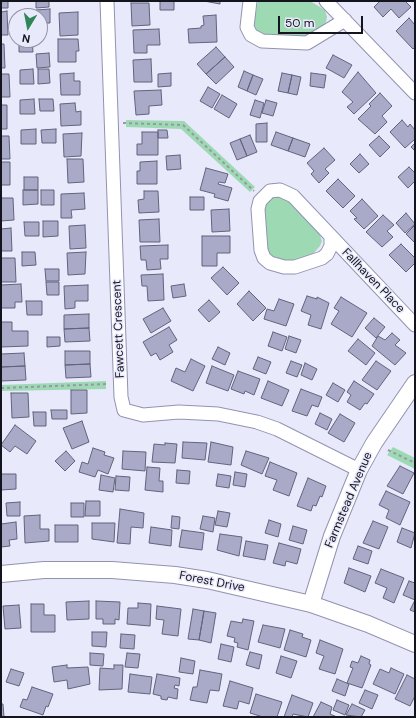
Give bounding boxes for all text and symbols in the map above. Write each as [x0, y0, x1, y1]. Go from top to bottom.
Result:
north arrow [8, 8, 48, 48]
scale bar [280, 8, 365, 34]
text: 50 m [285, 15, 314, 31]
text: N [21, 31, 31, 46]
street label: Fallhaven Place [339, 246, 407, 316]
street label: Fawcett Crescent [110, 280, 128, 378]
street label: Farmstead Avenue [322, 450, 376, 550]
street label: Forest Drive [178, 569, 246, 595]

